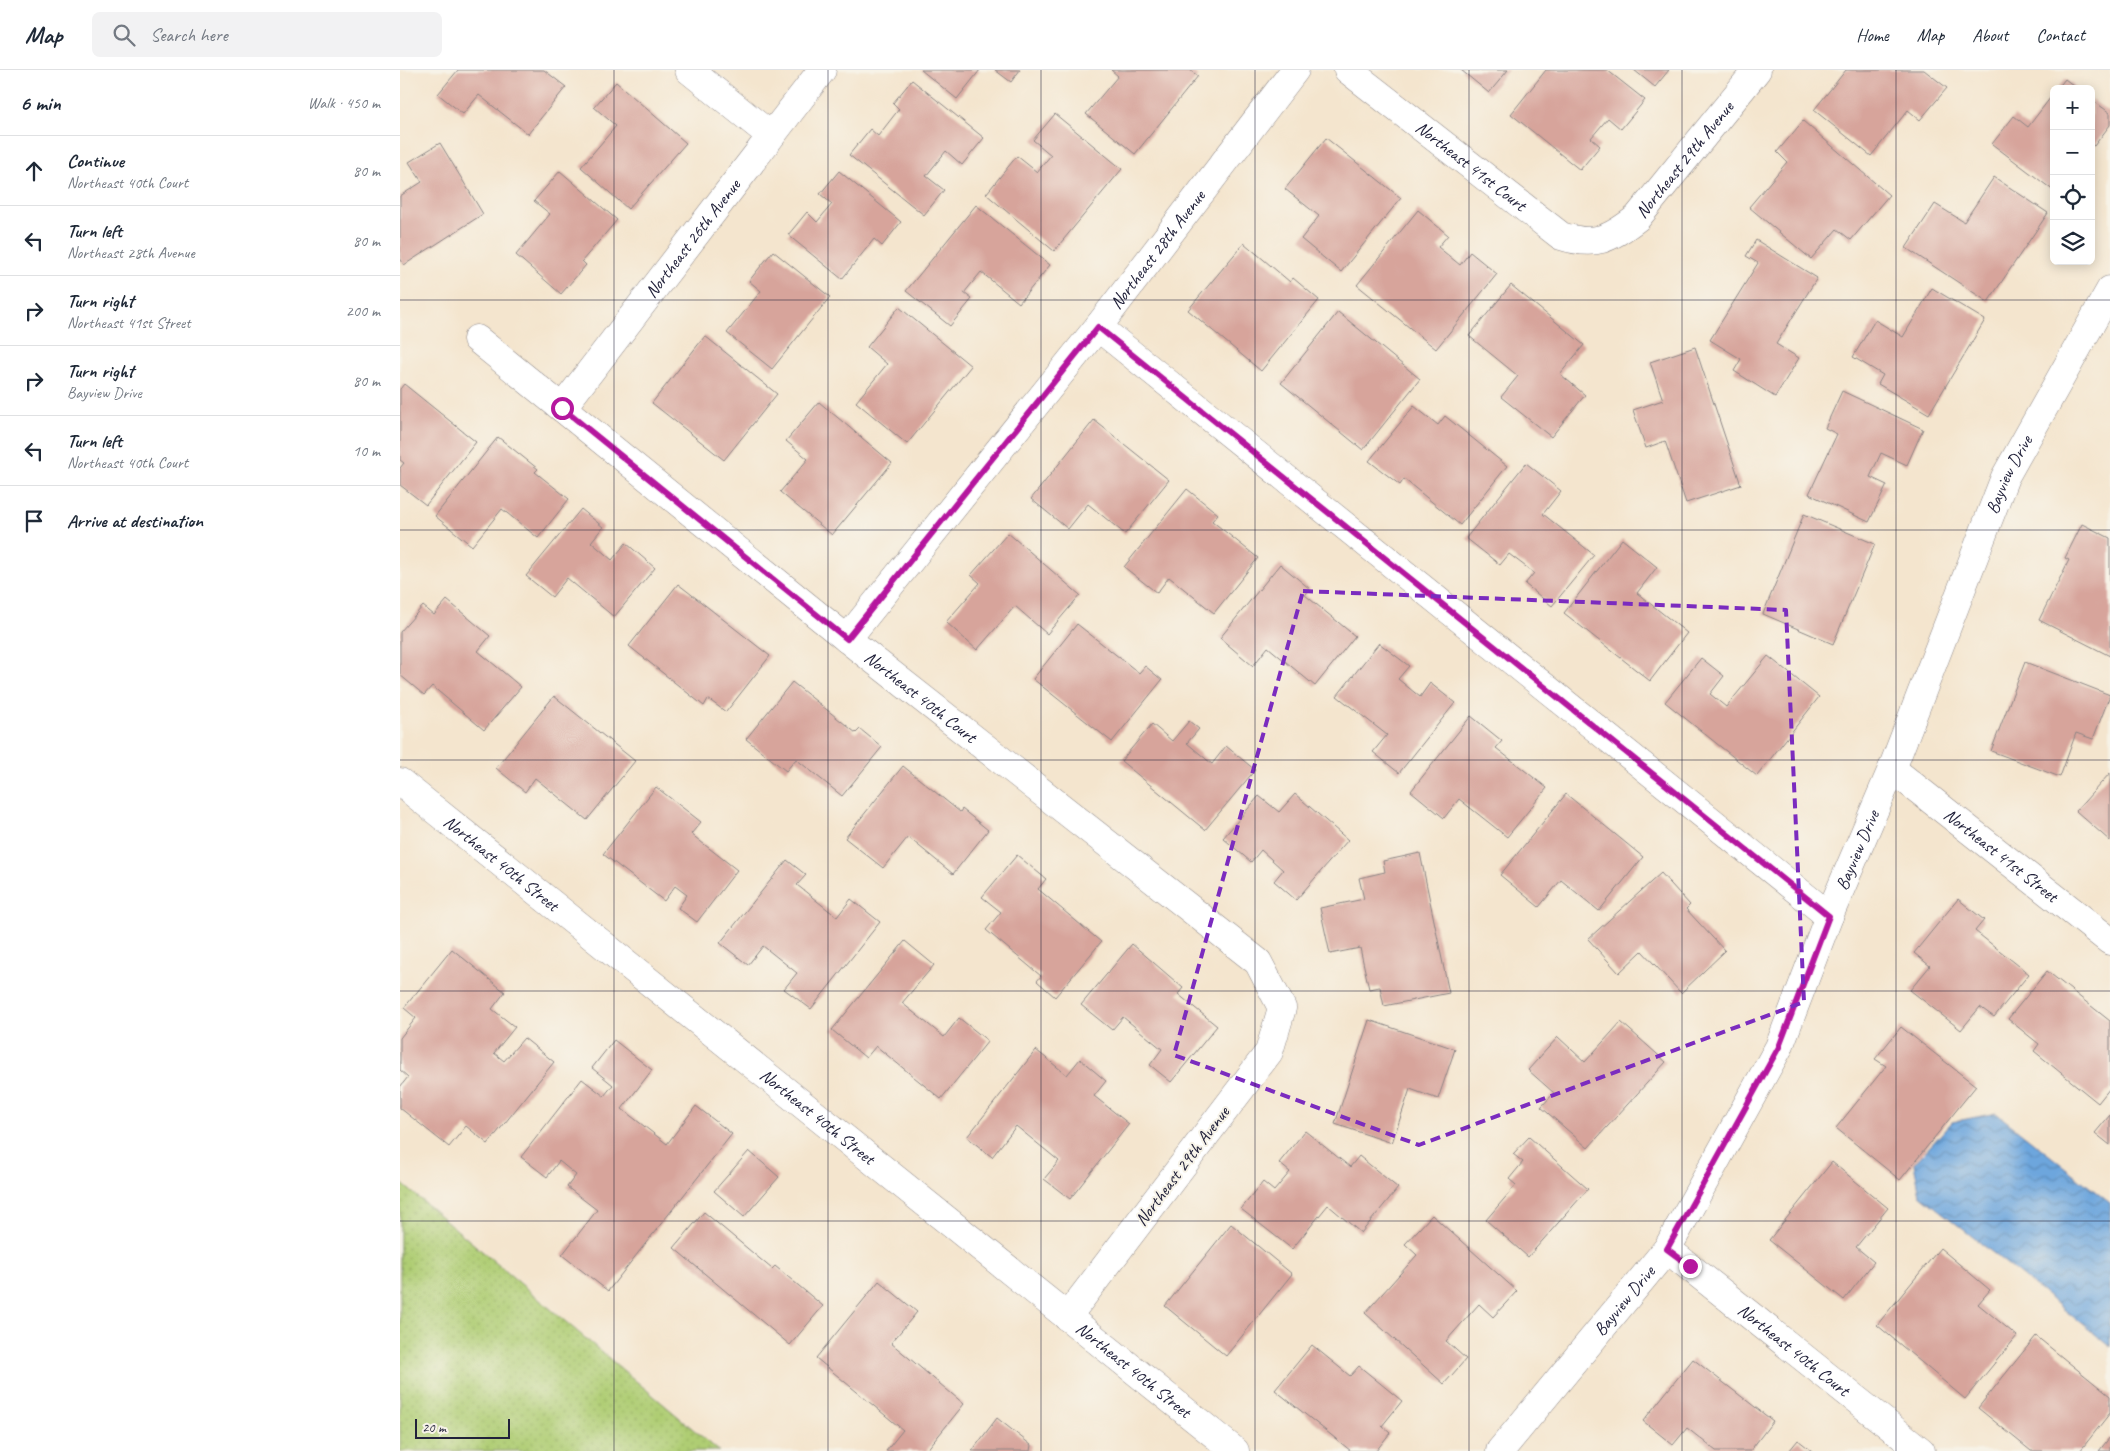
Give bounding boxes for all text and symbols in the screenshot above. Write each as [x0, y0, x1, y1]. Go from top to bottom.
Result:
search box [92, 12, 442, 57]
text: Map [25, 20, 62, 50]
icon: search [110, 21, 138, 49]
text: Search here [150, 23, 228, 47]
text: Home [1856, 24, 1889, 46]
text: Map [1917, 24, 1944, 46]
text: About [1972, 24, 2008, 46]
text: Contact [2036, 24, 2085, 46]
map controls [2050, 85, 2095, 265]
button: + [2050, 85, 2095, 130]
text: 6 min [20, 90, 61, 116]
text: Walk · 450 m [308, 93, 380, 113]
street label: Northeast 29th Avenue [1631, 96, 1739, 222]
street label: Northeast 41st Court [1411, 116, 1532, 217]
button: − [2050, 130, 2095, 175]
text: Continue [67, 149, 124, 173]
icon: ahead [20, 157, 48, 185]
text: 80 m [353, 161, 380, 181]
text: Northeast 40th Court [67, 173, 188, 193]
street label: Northeast 26th Avenue [640, 174, 746, 302]
button: locate [2050, 175, 2095, 220]
street label: Northeast 28th Avenue [1105, 185, 1211, 313]
text: Turn left [67, 219, 122, 243]
button: layers [2050, 220, 2095, 265]
icon: left [20, 227, 48, 255]
text: 80 m [353, 231, 380, 251]
text: Northeast 28th Avenue [67, 243, 195, 263]
text: Turn right [67, 289, 134, 313]
icon: right [20, 297, 48, 325]
text: 200 m [346, 301, 380, 321]
text: Northeast 41st Street [67, 313, 191, 333]
text: Turn right [67, 359, 134, 383]
icon: right [20, 367, 48, 395]
text: 80 m [353, 371, 380, 391]
text: Bayview Drive [67, 383, 142, 403]
route start [551, 397, 574, 420]
text: Turn left [67, 429, 122, 453]
street label: Bayview Drive [1981, 431, 2038, 517]
icon: left [20, 437, 48, 465]
text: 10 m [353, 441, 380, 461]
text: Northeast 40th Court [67, 453, 188, 473]
icon: arrive [20, 507, 48, 535]
text: Arrive at destination [67, 509, 203, 533]
street label: Northeast 40th Court [860, 646, 983, 749]
street label: Northeast 41st Street [1940, 803, 2064, 908]
street label: Bayview Drive [1831, 806, 1884, 893]
street label: Northeast 40th Street [440, 811, 565, 917]
street label: Northeast 40th Street [756, 1064, 881, 1170]
street label: Northeast 29th Avenue [1130, 1101, 1235, 1230]
route end [1679, 1255, 1702, 1278]
street label: Bayview Drive [1589, 1260, 1660, 1340]
street label: Northeast 40th Court [1734, 1299, 1856, 1402]
street label: Northeast 40th Street [1072, 1317, 1197, 1424]
scale bar [415, 1416, 510, 1439]
text: 20 m [422, 1419, 446, 1436]

